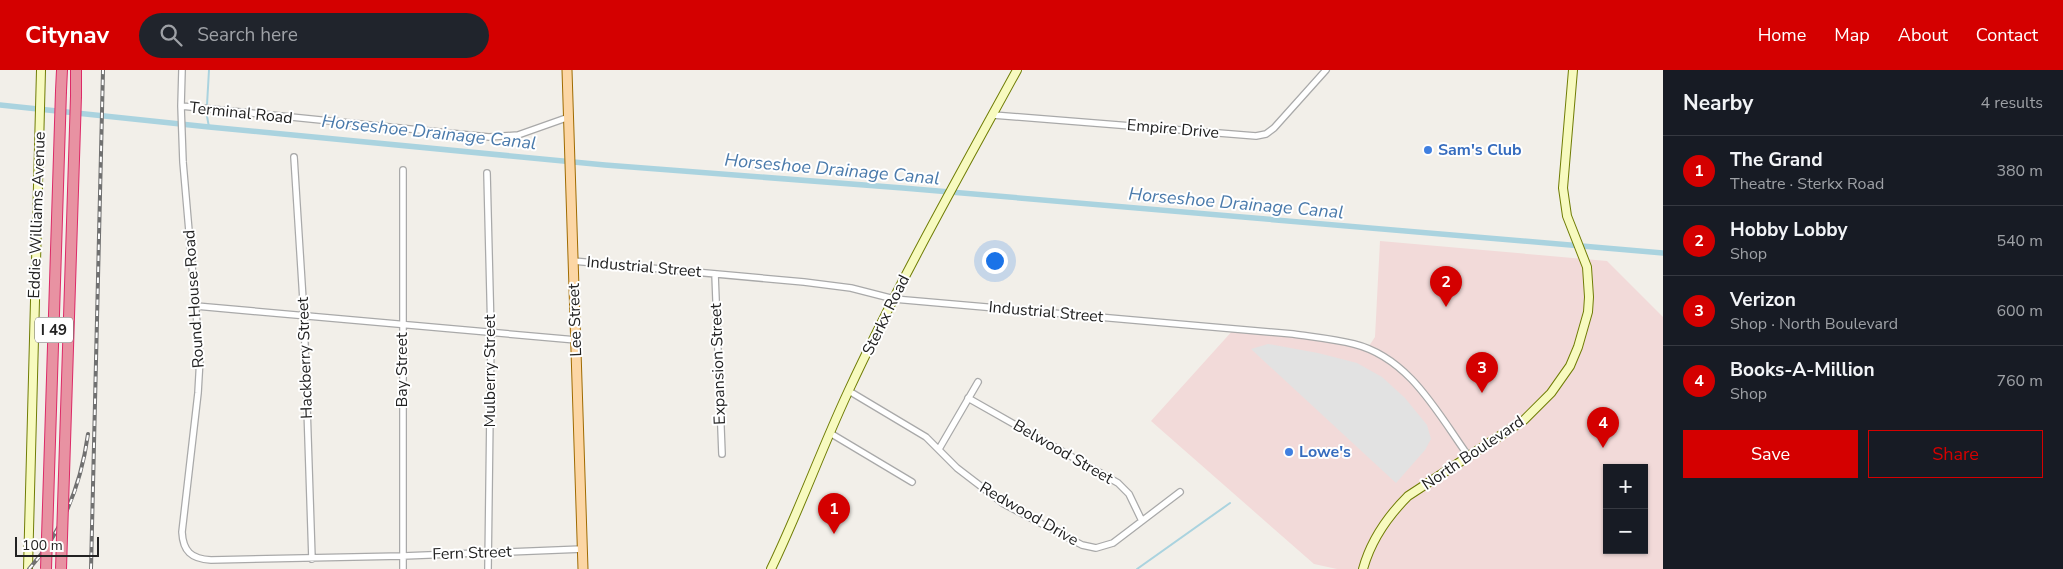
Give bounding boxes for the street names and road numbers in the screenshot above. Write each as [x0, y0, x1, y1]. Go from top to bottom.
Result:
street label: Terminal Road [188, 97, 294, 129]
street label: Empire Drive [1126, 114, 1220, 144]
street label: Eddie Williams Avenue [23, 131, 51, 299]
street label: Round House Road [178, 229, 210, 369]
street label: Industrial Street [586, 251, 703, 283]
street label: Sterkx Road [857, 271, 915, 359]
street label: Lee Street [563, 283, 587, 357]
street label: Hackberry Street [292, 296, 318, 419]
street label: Industrial Street [988, 296, 1105, 328]
street label: Expansion Street [705, 302, 731, 425]
street label: Mulberry Street [479, 314, 501, 428]
road number: I 49 [35, 318, 73, 342]
street label: Bay Street [391, 332, 413, 408]
street label: North Boulevard [1418, 411, 1528, 495]
street label: Belwood Street [1009, 414, 1117, 490]
street label: Redwood Drive [975, 477, 1083, 551]
street label: Fern Street [432, 541, 513, 565]

